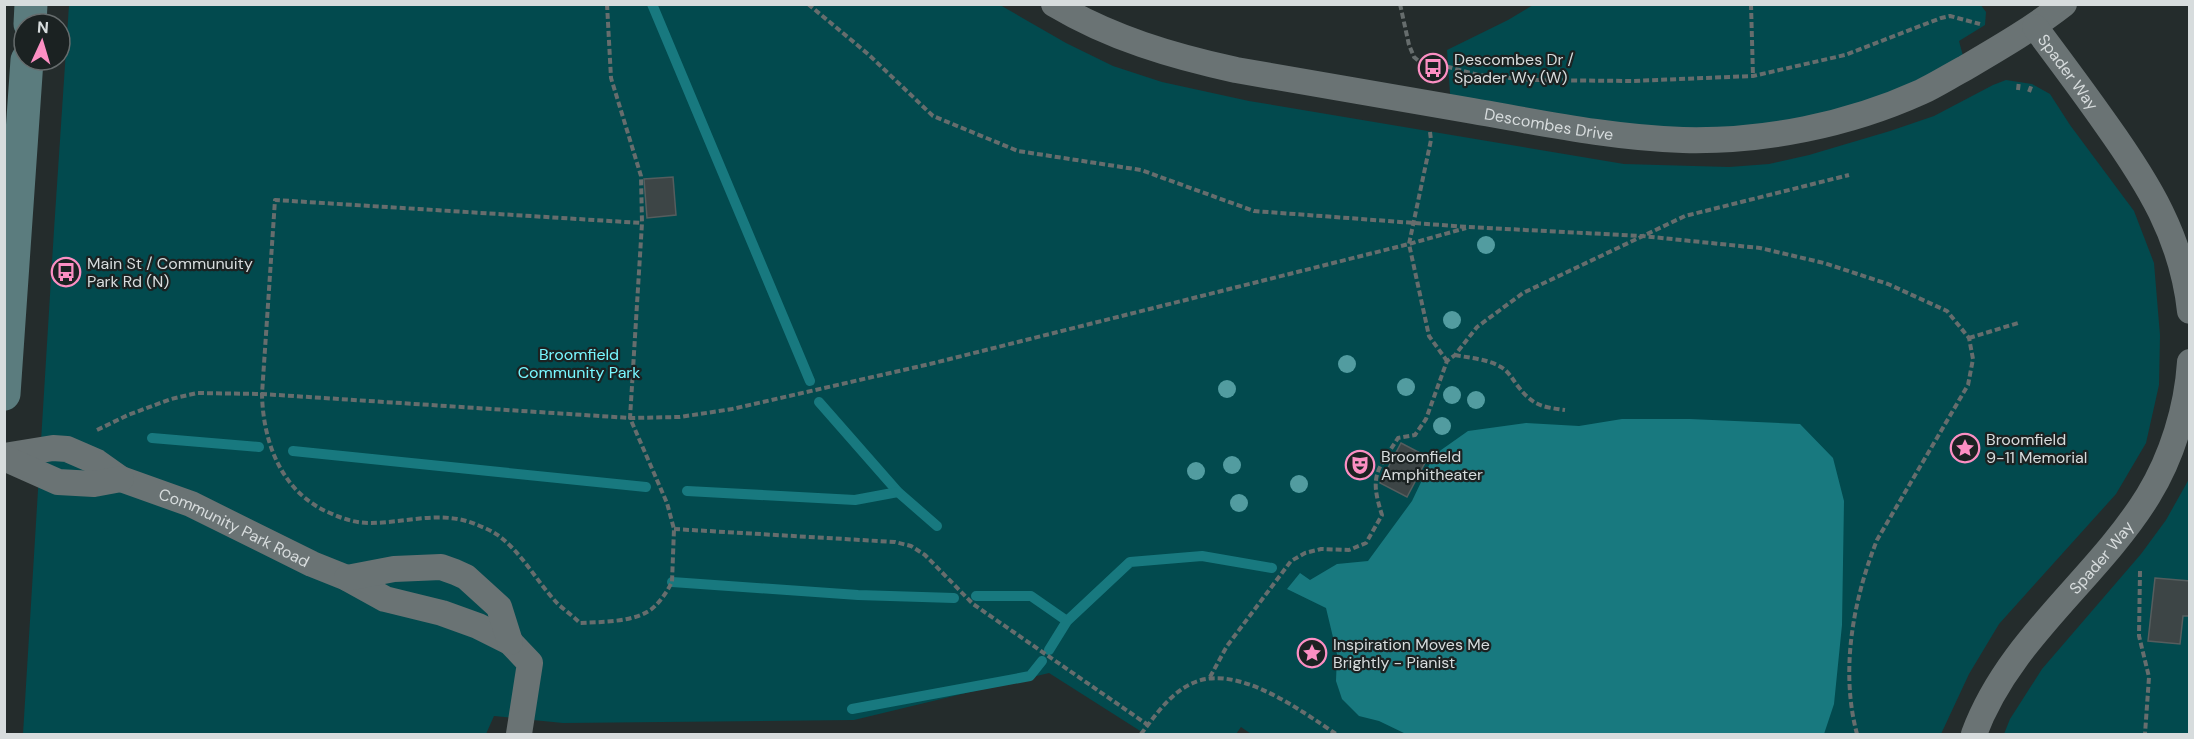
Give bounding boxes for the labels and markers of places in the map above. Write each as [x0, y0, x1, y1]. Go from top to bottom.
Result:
place label: Descombes Dr / Spader Wy (W) [1454, 49, 1574, 88]
bus stop icon: Descombes Dr / Spader Wy (W) [1417, 52, 1449, 84]
place label: Main St / Communuity Park Rd (N) [87, 253, 253, 292]
bus stop icon: Main St / Communuity Park Rd (N) [50, 256, 82, 288]
place label: Broomfield 9-11 Memorial [1986, 429, 2087, 468]
place icon: Broomfield 9-11 Memorial [1949, 432, 1981, 464]
place label: Broomfield Amphitheater [1381, 446, 1483, 485]
theatre icon: Broomfield Amphitheater [1344, 449, 1376, 481]
place label: Inspiration Moves Me Brightly - Pianist [1333, 634, 1490, 673]
place icon: Inspiration Moves Me Brightly - Pianist [1296, 637, 1328, 669]

